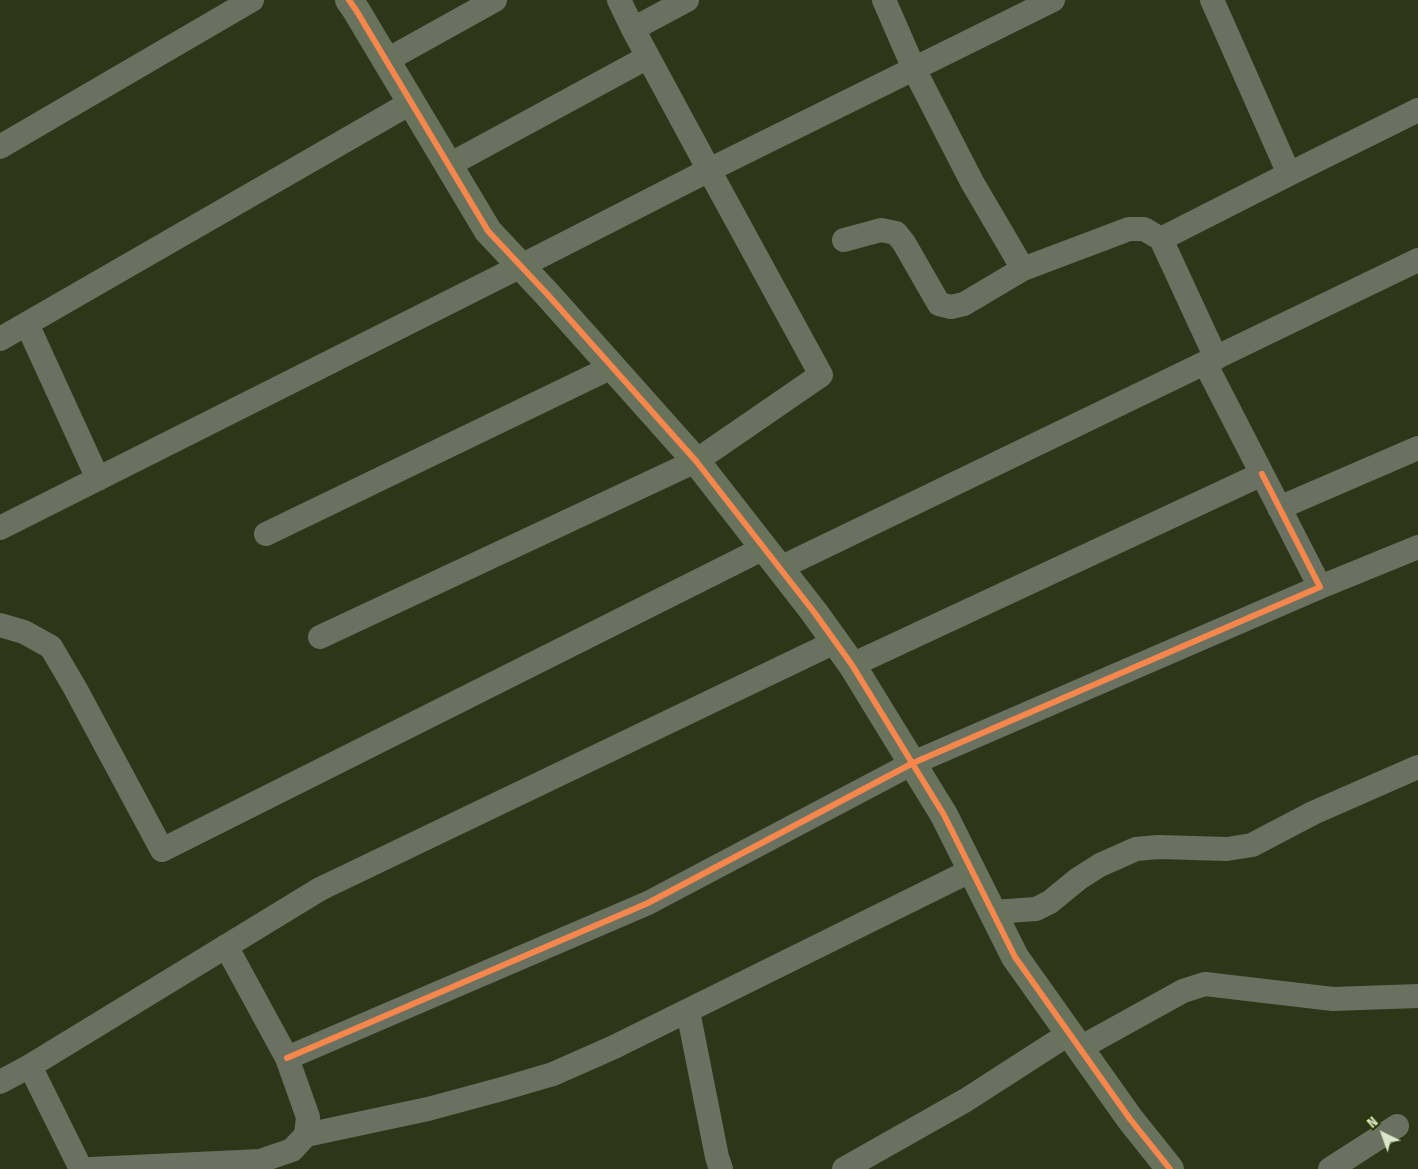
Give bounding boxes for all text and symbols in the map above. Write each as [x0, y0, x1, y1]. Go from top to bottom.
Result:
north arrow [1358, 1109, 1408, 1159]
text: N [1364, 1113, 1381, 1132]

